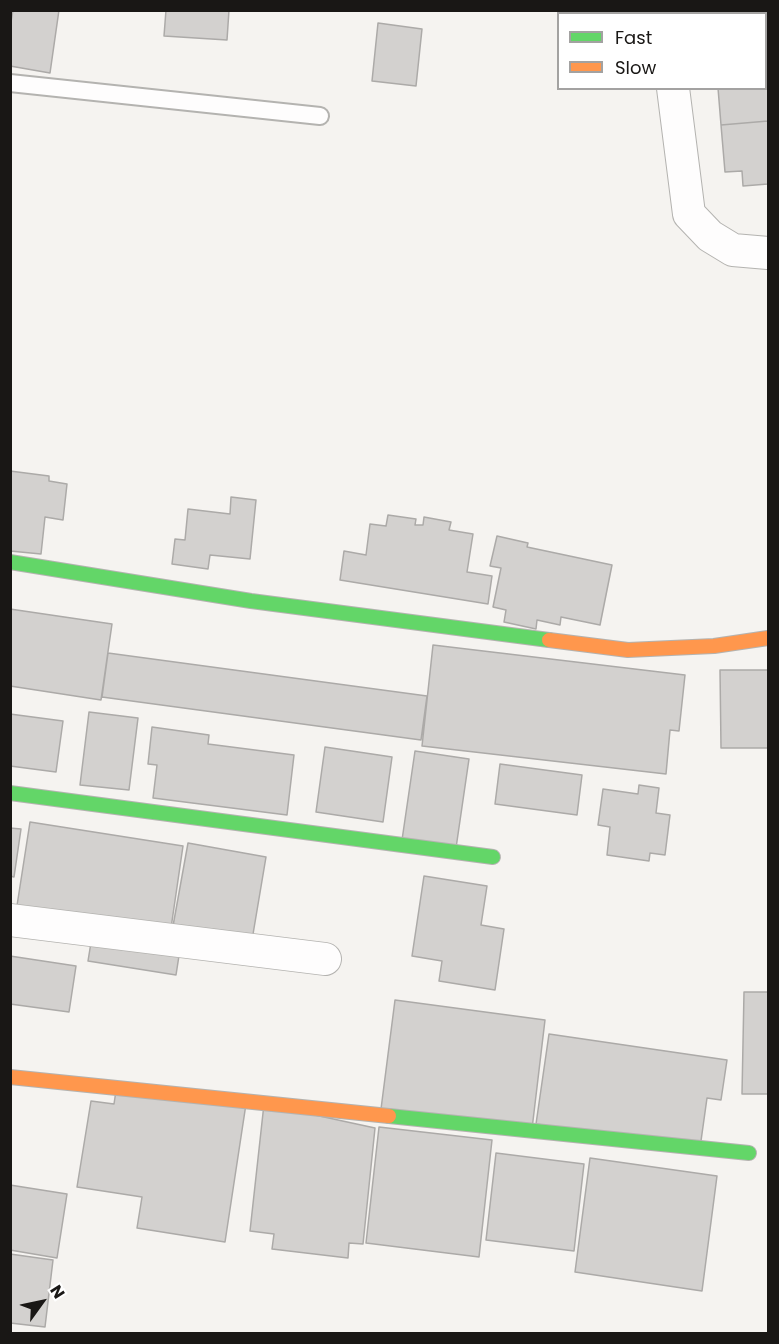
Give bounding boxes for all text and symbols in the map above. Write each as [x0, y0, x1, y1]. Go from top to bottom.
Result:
legend [557, 12, 767, 90]
text: Fast [615, 25, 652, 50]
text: Slow [615, 55, 656, 80]
north arrow [12, 1272, 72, 1332]
text: N [45, 1281, 70, 1303]

